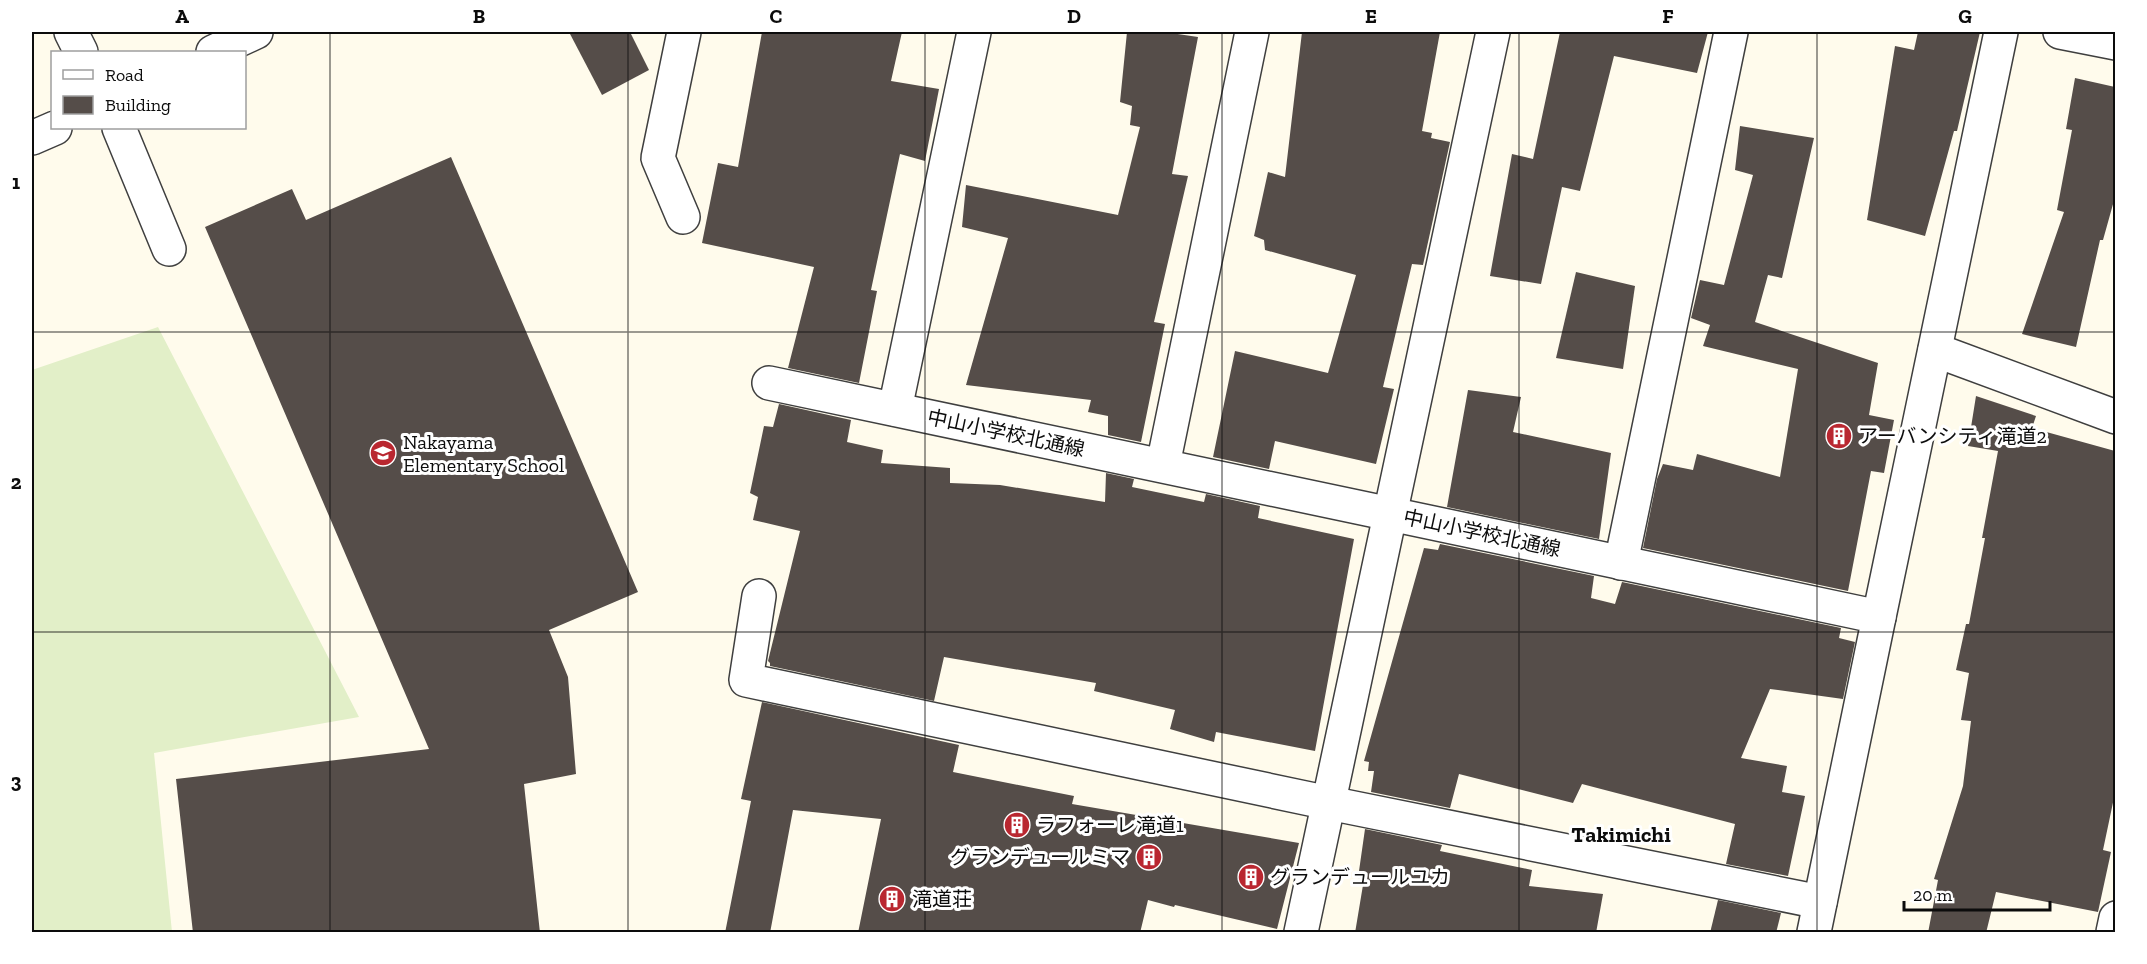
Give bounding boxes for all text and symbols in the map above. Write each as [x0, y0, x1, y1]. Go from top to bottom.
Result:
text: A [175, 4, 189, 28]
text: B [473, 4, 485, 28]
text: C [770, 4, 783, 28]
text: D [1067, 4, 1081, 28]
text: E [1365, 4, 1377, 28]
text: F [1662, 4, 1674, 28]
text: G [1958, 4, 1972, 28]
legend [51, 51, 246, 129]
text: Road [105, 64, 144, 86]
text: Building [105, 94, 171, 116]
text: 1 [12, 170, 20, 194]
street label: 中山小学校北通線 [925, 405, 1087, 461]
building icon: アーバンシティ滝道2 [1824, 421, 1854, 451]
place label: アーバンシティ滝道2 [1858, 424, 2047, 448]
place label: Nakayama Elementary School [403, 430, 564, 477]
school or university icon: Nakayama Elementary School [368, 438, 398, 468]
text: 2 [11, 470, 22, 494]
street label: 中山小学校北通線 [1401, 505, 1563, 561]
text: 3 [11, 769, 22, 793]
building icon: ラフォーレ滝道1 [1002, 810, 1032, 840]
place label: ラフォーレ滝道1 [1036, 813, 1184, 837]
district label: Takimichi [1571, 821, 1671, 848]
building icon: グランデュールミマ [1134, 842, 1164, 872]
place label: グランデュールミマ [950, 845, 1130, 869]
building icon: グランデュールユカ [1236, 862, 1266, 892]
place label: グランデュールユカ [1270, 865, 1450, 889]
scale bar [1904, 874, 2050, 912]
building icon: 滝道荘 [877, 884, 907, 914]
text: 20 m [1913, 884, 1953, 906]
place label: 滝道荘 [912, 887, 972, 911]

